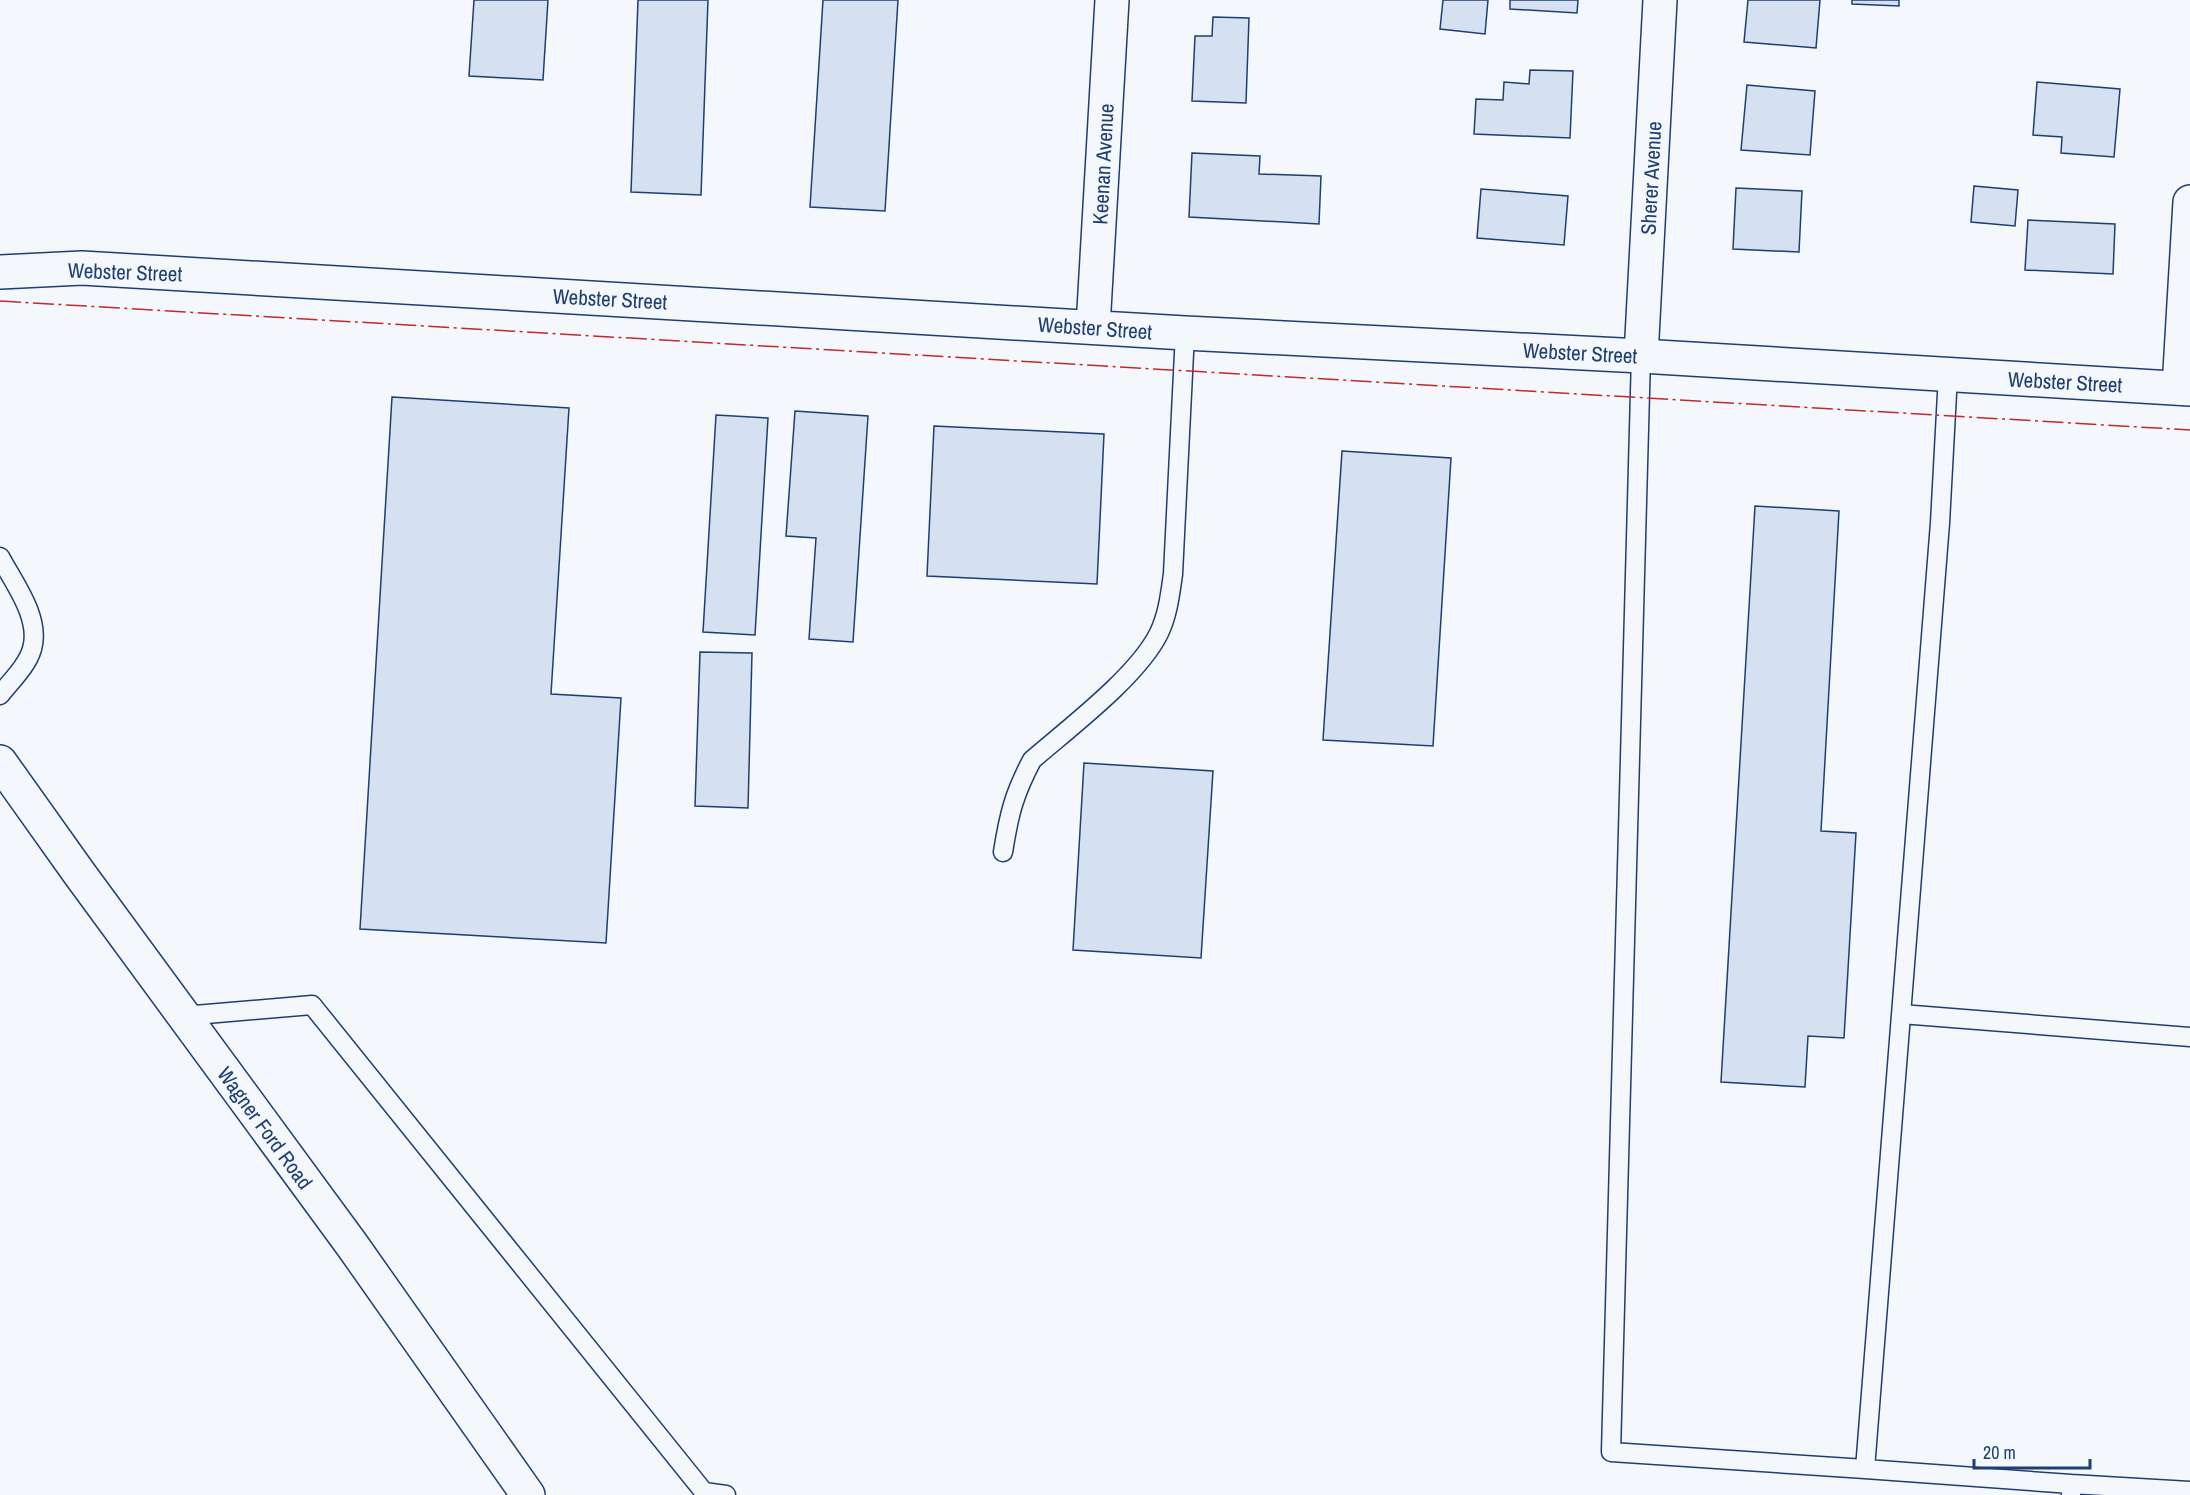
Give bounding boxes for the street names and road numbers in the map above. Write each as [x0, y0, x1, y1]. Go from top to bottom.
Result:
street label: Keenan Avenue [1085, 103, 1121, 225]
street label: Sherer Avenue [1634, 120, 1668, 236]
street label: Webster Street [67, 256, 183, 288]
street label: Webster Street [552, 282, 668, 316]
street label: Webster Street [1037, 310, 1153, 346]
street label: Webster Street [1522, 336, 1638, 370]
street label: Webster Street [2007, 365, 2123, 399]
street label: Wagner Ford Road [211, 1061, 319, 1195]

